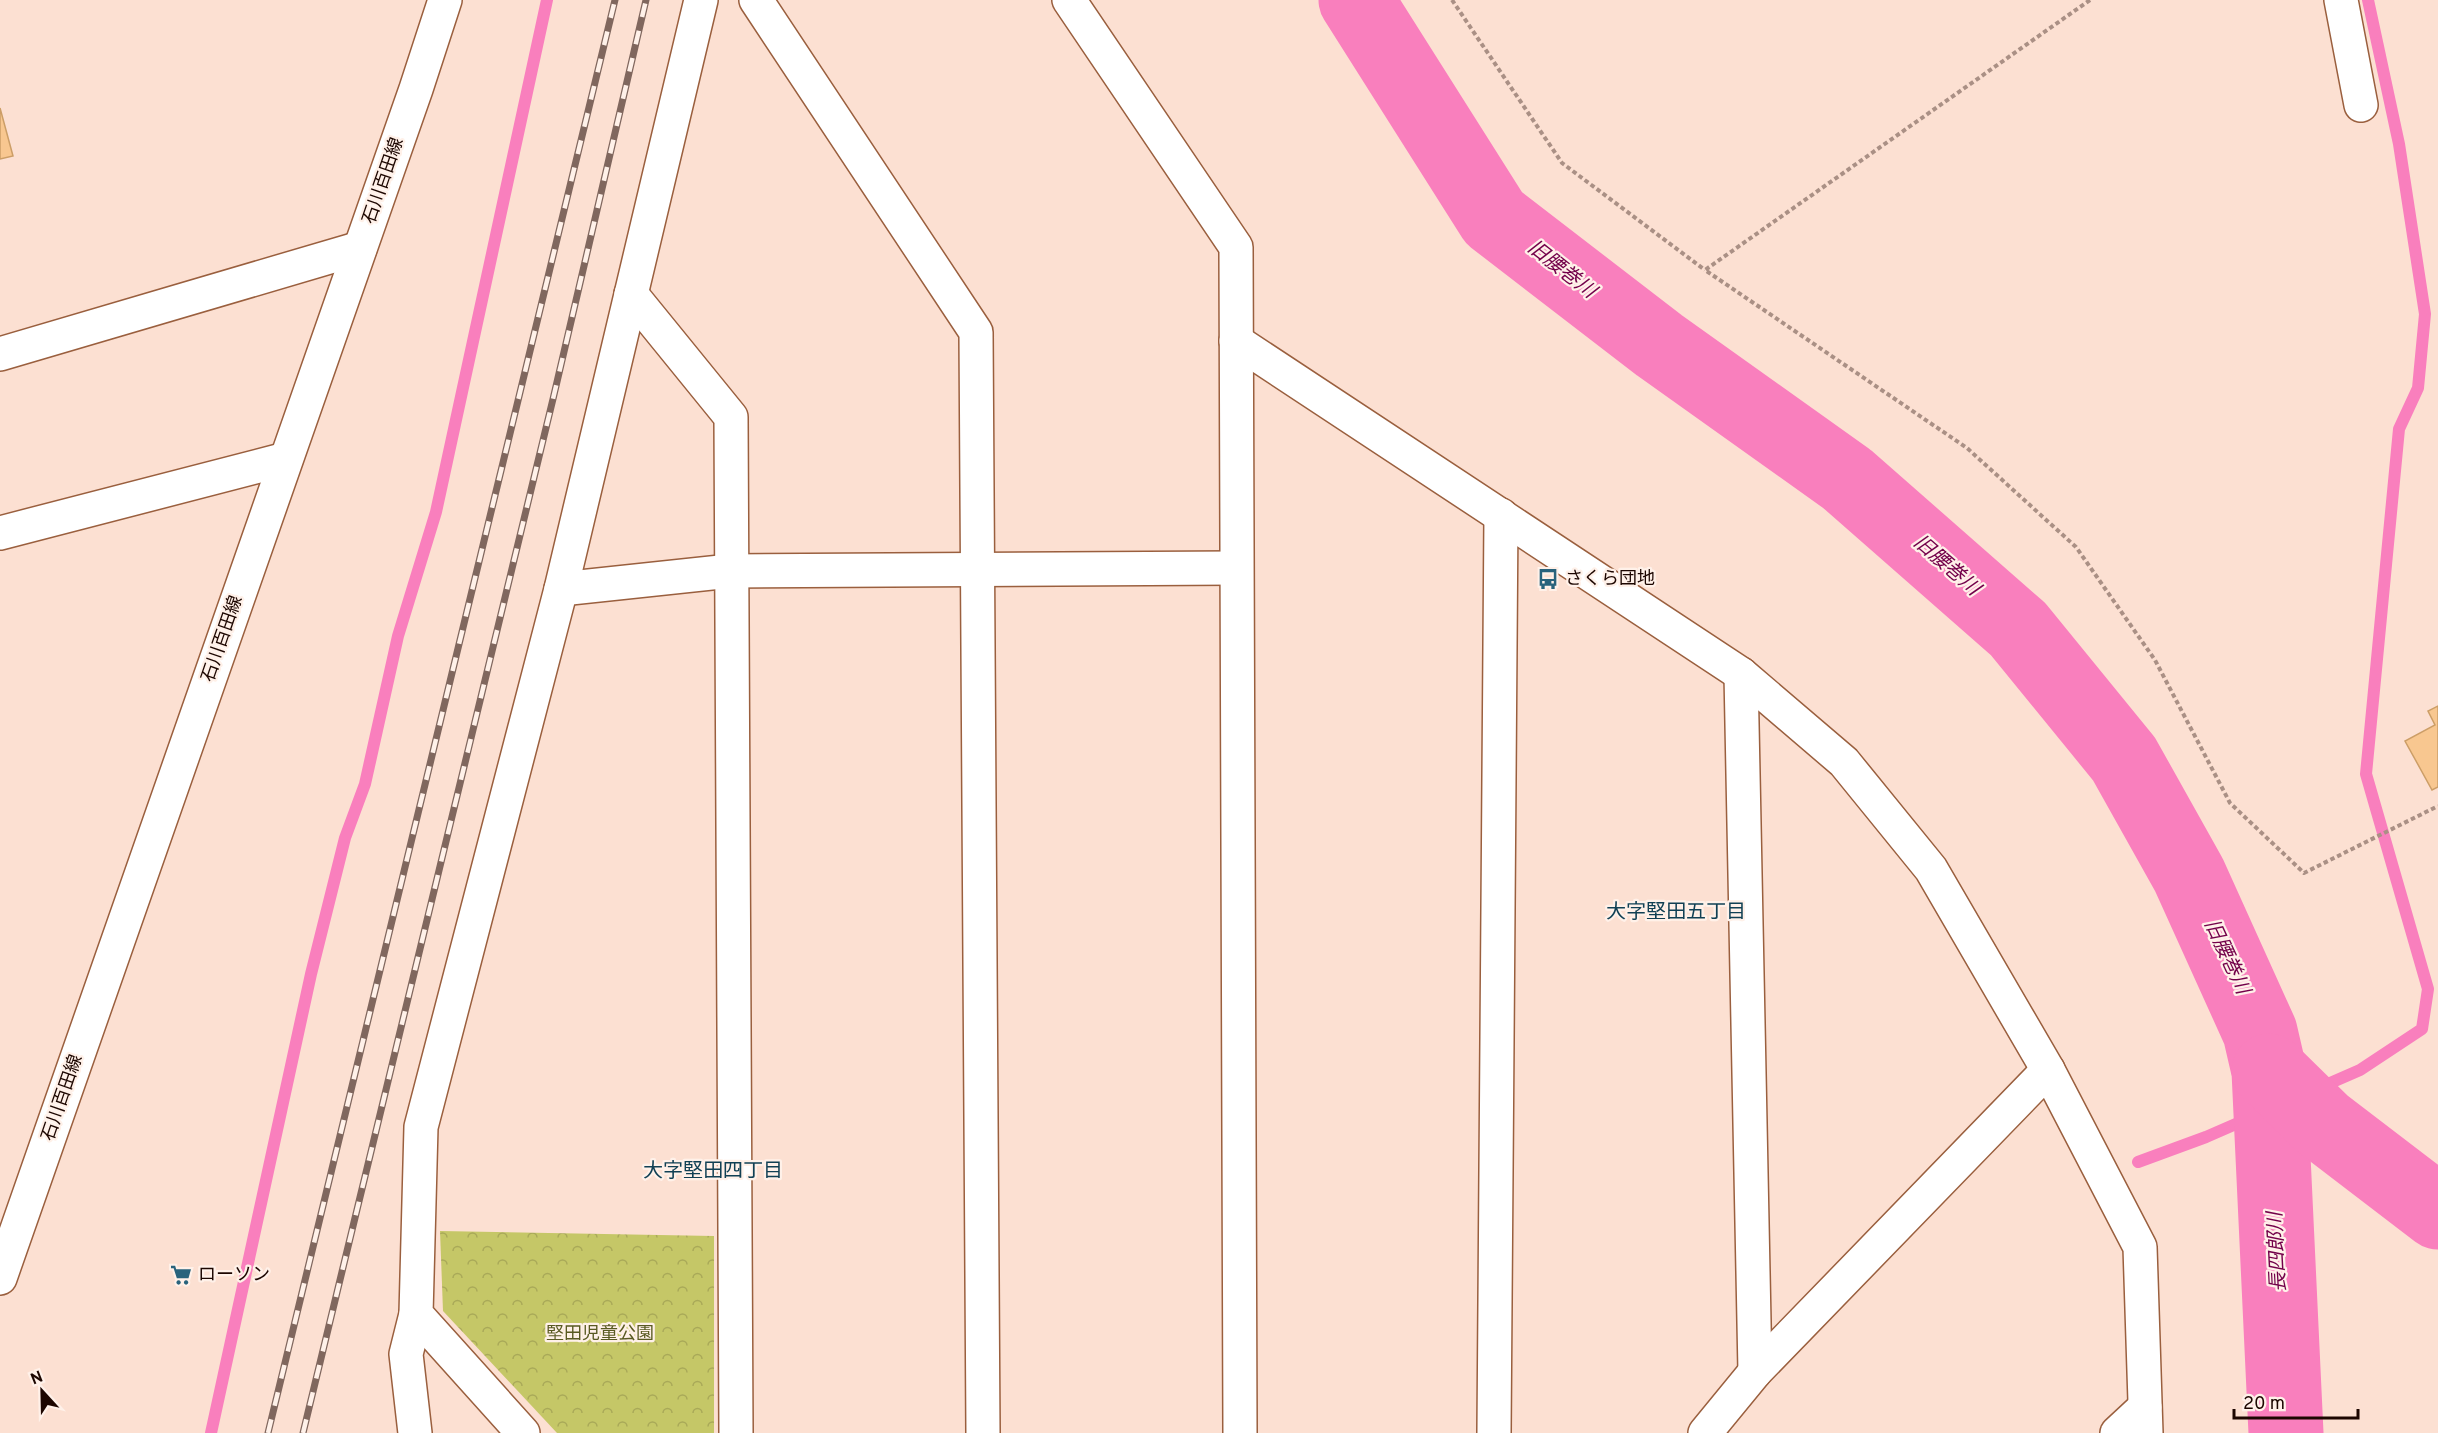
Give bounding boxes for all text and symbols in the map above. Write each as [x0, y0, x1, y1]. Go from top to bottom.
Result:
street label: 石川百田線 [358, 135, 410, 227]
water label: 旧腰巻川 [1521, 235, 1602, 306]
water label: 旧腰巻川 [1907, 530, 1986, 603]
bus stop icon: さくら団地 [1536, 567, 1560, 591]
place label: さくら団地 [1565, 568, 1655, 591]
street label: 石川百田線 [197, 593, 249, 685]
district label: 大字堅田五丁目 [1606, 900, 1746, 926]
water label: 旧腰巻川 [2197, 915, 2256, 1001]
street label: 石川百田線 [37, 1052, 89, 1144]
district label: 大字堅田四丁目 [643, 1159, 783, 1185]
water label: 長四郎川 [2263, 1209, 2293, 1293]
supermarket icon: ローソン [169, 1263, 193, 1287]
place label: ローソン [198, 1264, 270, 1287]
park label: 堅田児童公園 [546, 1323, 654, 1346]
north arrow [12, 1361, 72, 1421]
text: N [28, 1368, 46, 1390]
scale bar [2234, 1382, 2358, 1420]
text: 20 m [2243, 1393, 2285, 1416]

